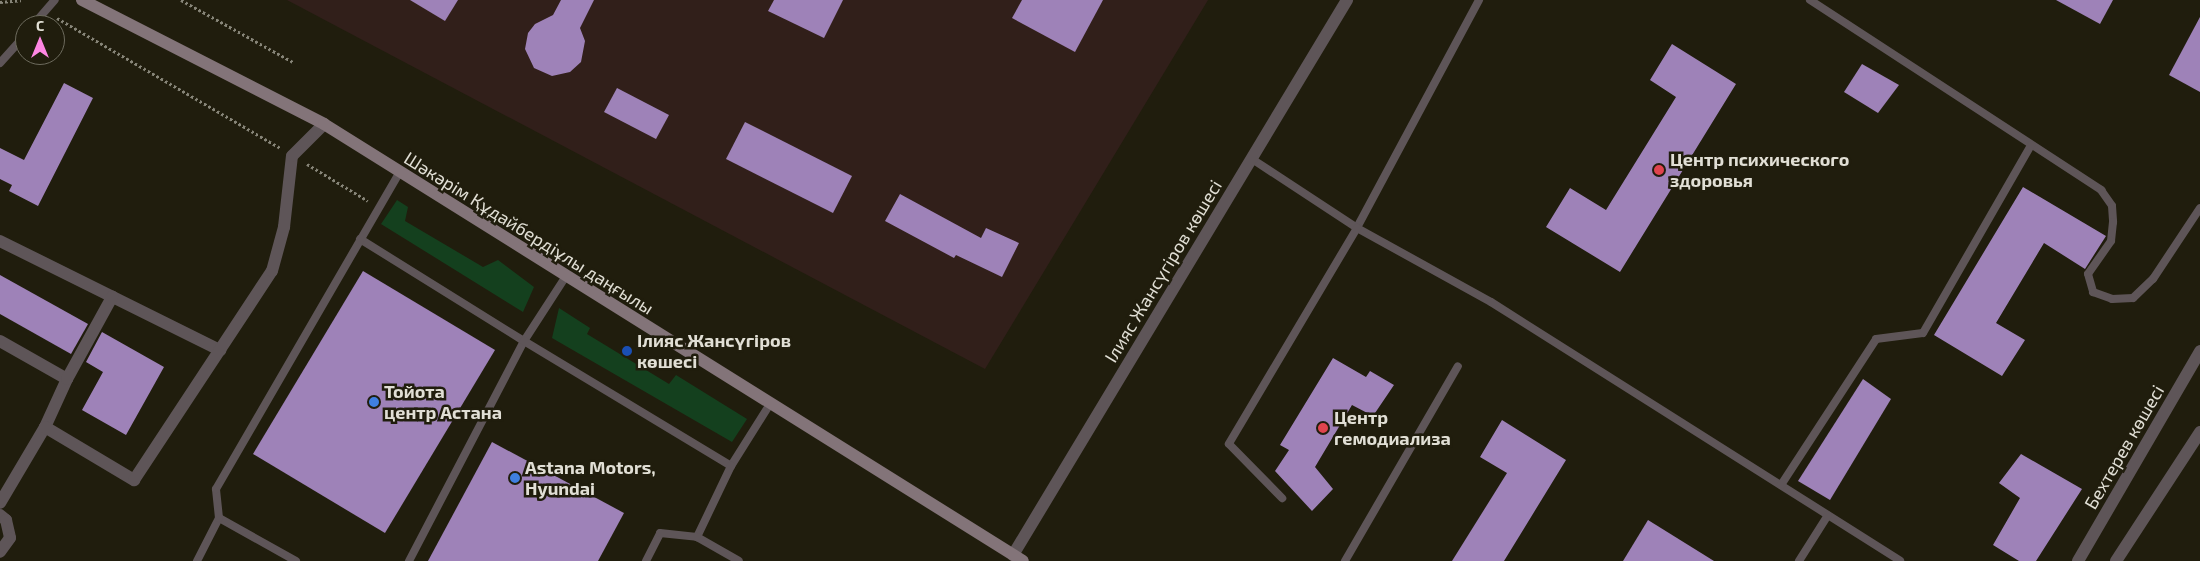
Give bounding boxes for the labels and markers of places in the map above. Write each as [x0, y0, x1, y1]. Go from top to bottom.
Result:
place label: Центр психического здоровья [1670, 149, 1849, 192]
marker: Центр психического здоровья [1652, 163, 1666, 177]
place label: Ілияс Жансүгіров көшесі [637, 330, 791, 372]
marker: Ілияс Жансүгіров көшесі [621, 345, 633, 357]
place label: Тойота центр Астана [384, 381, 502, 424]
marker: Тойота центр Астана [368, 396, 380, 408]
place label: Центр гемодиализа [1334, 407, 1451, 449]
marker: Центр гемодиализа [1316, 421, 1330, 435]
place label: Astana Motors, Hyundai [525, 457, 656, 499]
marker: Astana Motors, Hyundai [509, 472, 521, 484]

